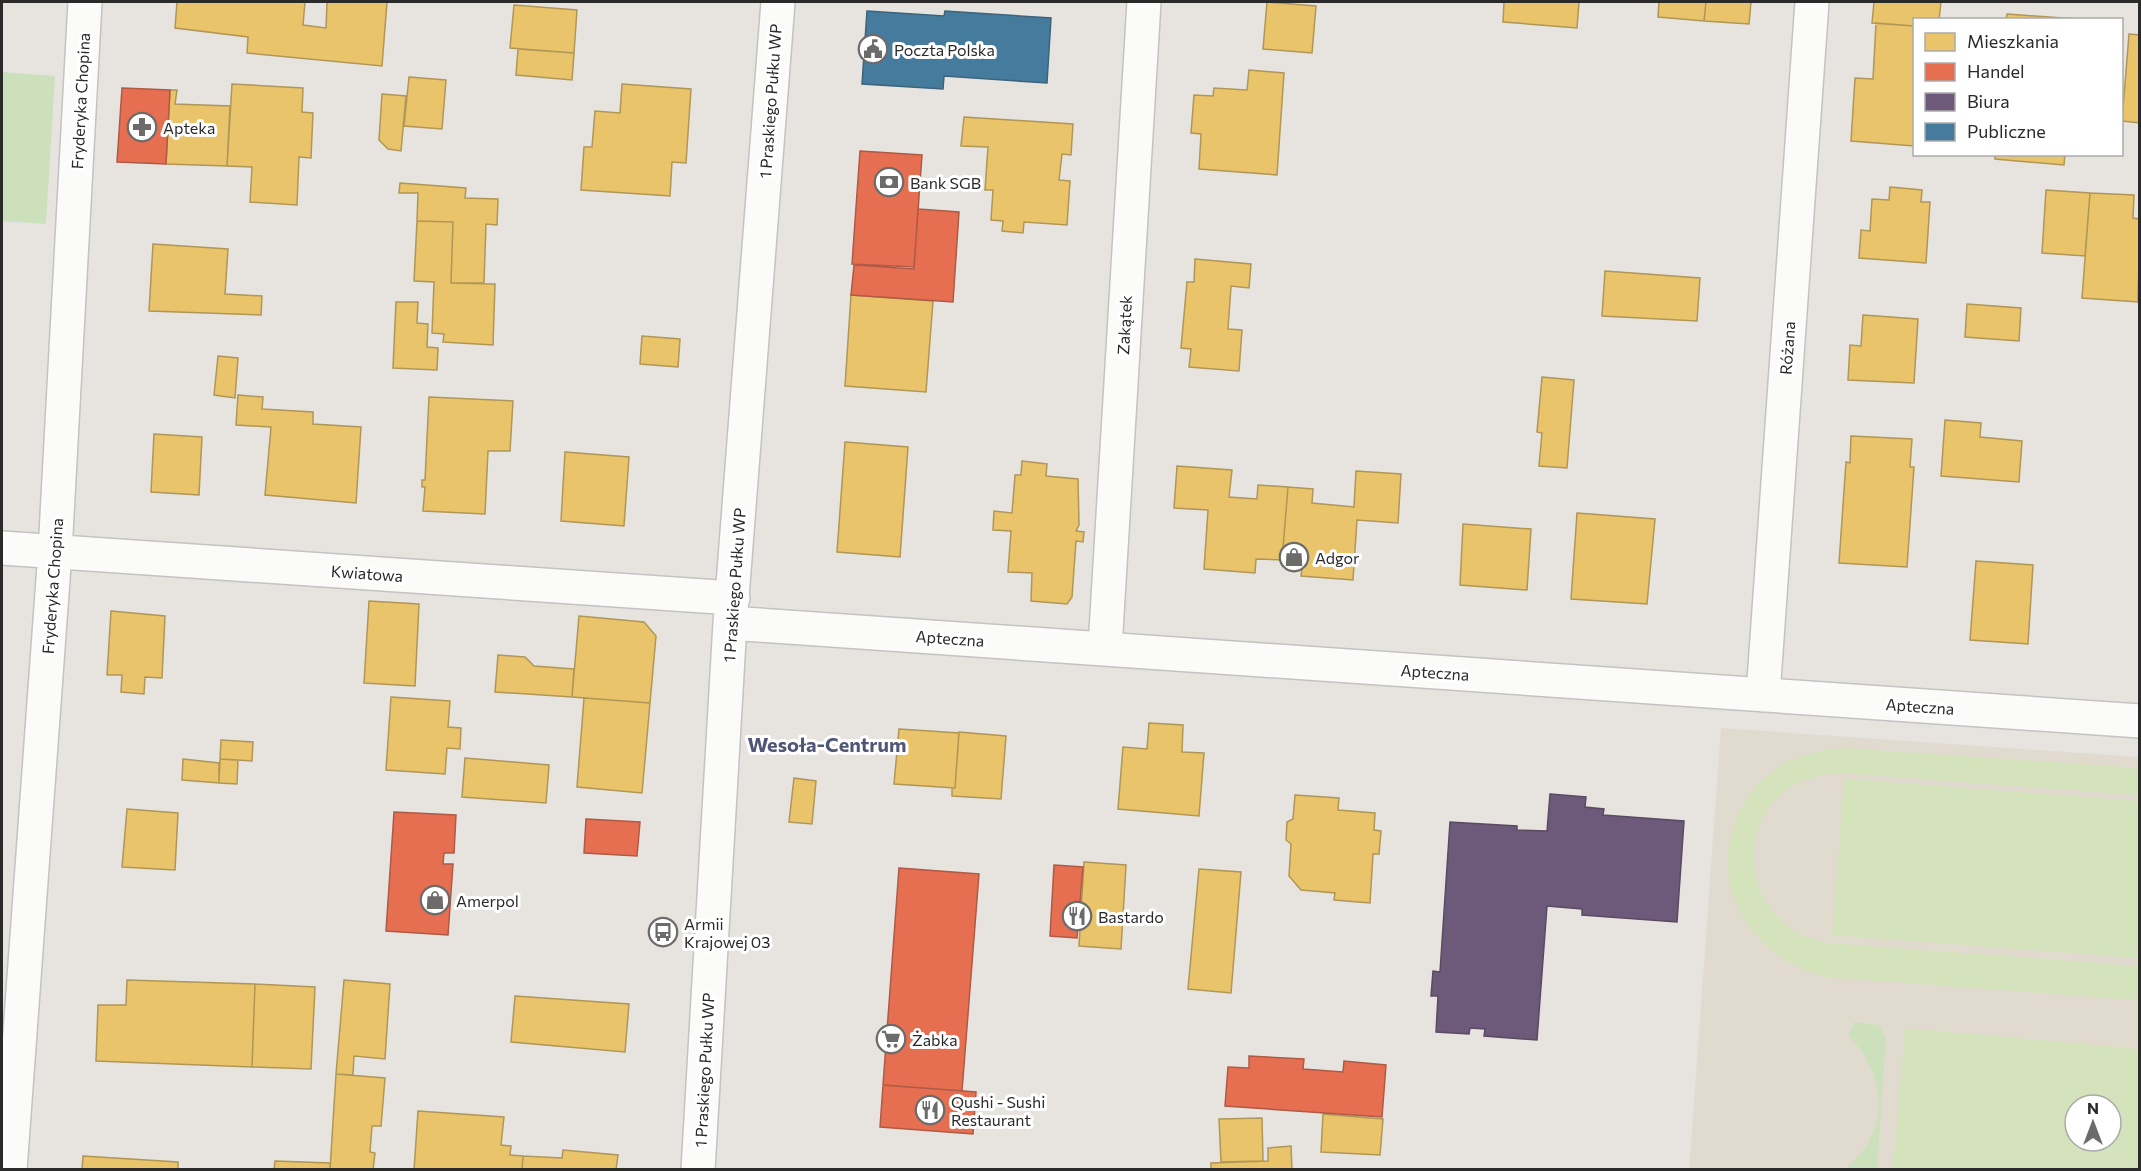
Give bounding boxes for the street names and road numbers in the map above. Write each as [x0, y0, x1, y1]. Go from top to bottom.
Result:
street label: 1 Praskiego Pułku WP [755, 23, 785, 179]
street label: Fryderyka Chopina [67, 32, 93, 170]
street label: Zakątek [1113, 294, 1135, 355]
street label: Różana [1776, 321, 1798, 375]
street label: 1 Praskiego Pułku WP [719, 507, 749, 663]
street label: Fryderyka Chopina [38, 517, 66, 655]
street label: Kwiatowa [330, 561, 404, 585]
street label: Apteczna [915, 626, 985, 650]
street label: Apteczna [1400, 660, 1470, 684]
street label: Apteczna [1885, 694, 1955, 718]
street label: 1 Praskiego Pułku WP [690, 992, 718, 1148]

